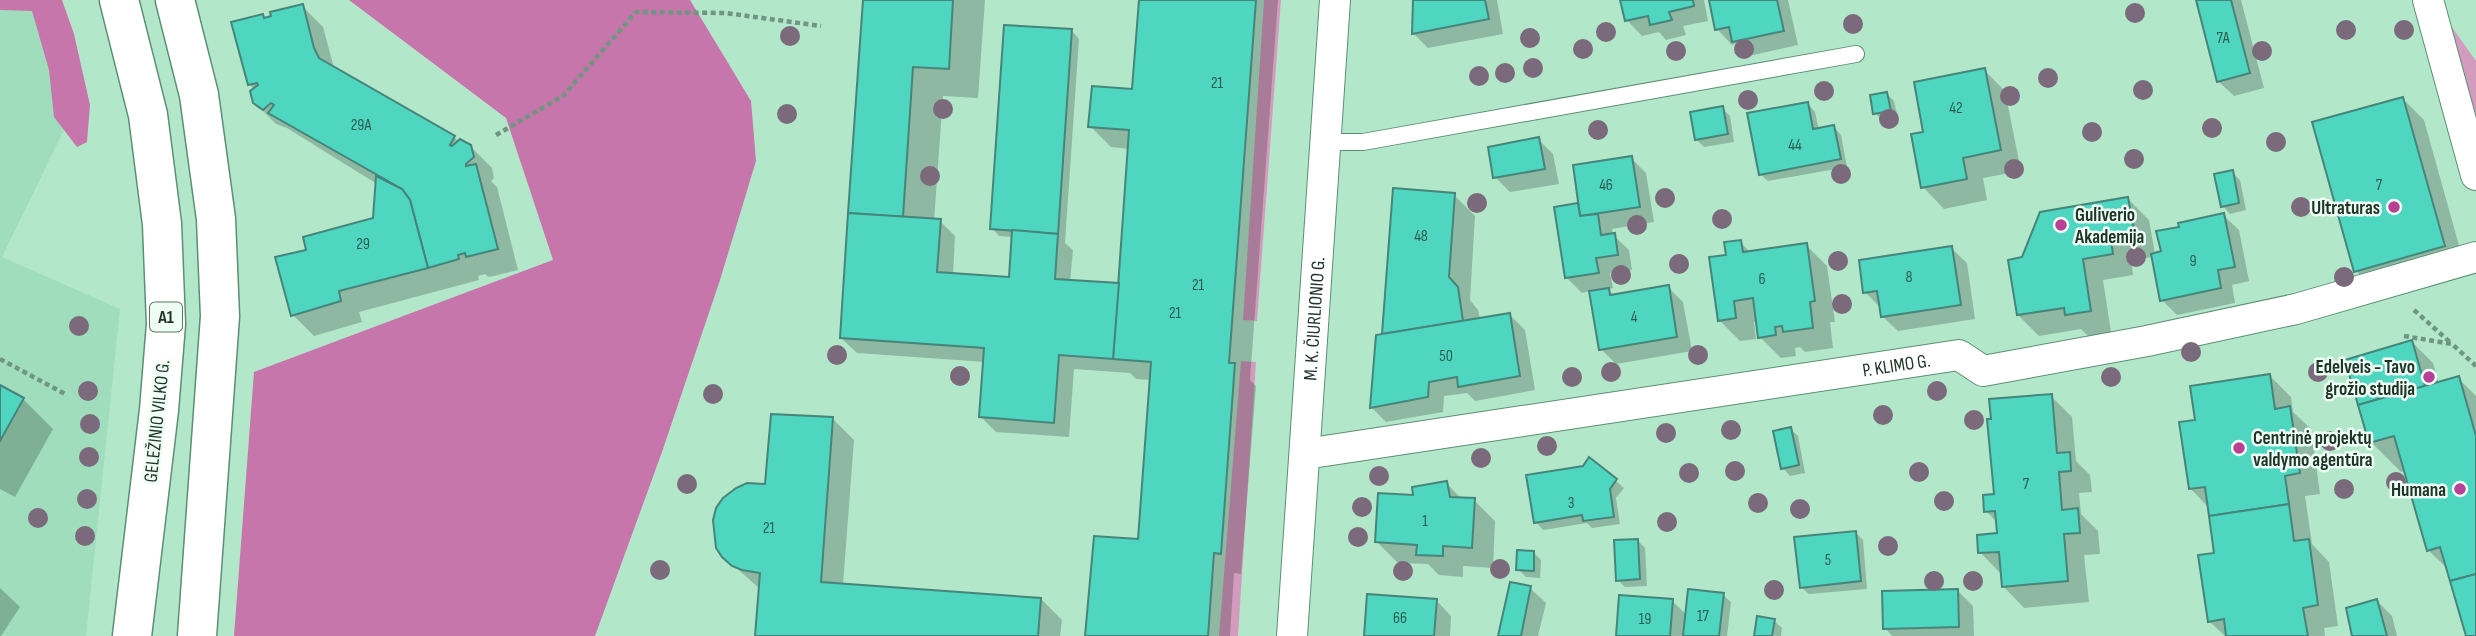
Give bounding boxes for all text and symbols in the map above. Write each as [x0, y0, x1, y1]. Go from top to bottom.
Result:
house number: 7A [2217, 29, 2230, 48]
house number: 21 [1211, 74, 1224, 93]
house number: 42 [1949, 99, 1963, 118]
house number: 29A [351, 116, 371, 135]
house number: 44 [1788, 136, 1802, 155]
house number: 46 [1599, 176, 1613, 195]
house number: 7 [2376, 176, 2383, 195]
place label: Ultraturas [2311, 197, 2380, 220]
marker: Ultraturas [2386, 199, 2402, 215]
place label: Guliverio Akademija [2074, 204, 2144, 249]
marker: Guliverio Akademija [2053, 217, 2069, 233]
house number: 48 [1414, 227, 1428, 246]
house number: 29 [356, 235, 370, 254]
house number: 9 [2189, 252, 2197, 271]
street label: M. K. ČIURLIONIO G. [1299, 256, 1331, 381]
house number: 8 [1905, 268, 1913, 287]
house number: 6 [1758, 270, 1766, 289]
house number: 21 [1192, 276, 1205, 295]
road number: A1 [150, 302, 182, 332]
house number: 21 [1169, 304, 1182, 323]
house number: 4 [1631, 308, 1638, 327]
house number: 50 [1439, 347, 1453, 366]
street label: P. KLIMO G. [1861, 350, 1932, 382]
place label: Edelveis - Tavo grožio studija [2316, 356, 2415, 401]
street label: GELEŽINIO VILKO G. [140, 359, 175, 484]
marker: Edelveis - Tavo grožio studija [2421, 369, 2437, 385]
place label: Centrinė projektų valdymo agentūra [2253, 427, 2373, 472]
marker: Centrinė projektų valdymo agentūra [2231, 440, 2247, 456]
house number: 7 [2023, 475, 2030, 494]
place label: Humana [2391, 479, 2446, 502]
marker: Humana [2452, 481, 2468, 497]
house number: 3 [1568, 494, 1574, 513]
house number: 1 [1422, 512, 1428, 531]
house number: 21 [763, 519, 776, 538]
house number: 5 [1825, 551, 1831, 570]
house number: 17 [1697, 607, 1710, 626]
house number: 66 [1393, 609, 1407, 628]
house number: 19 [1639, 610, 1651, 629]

